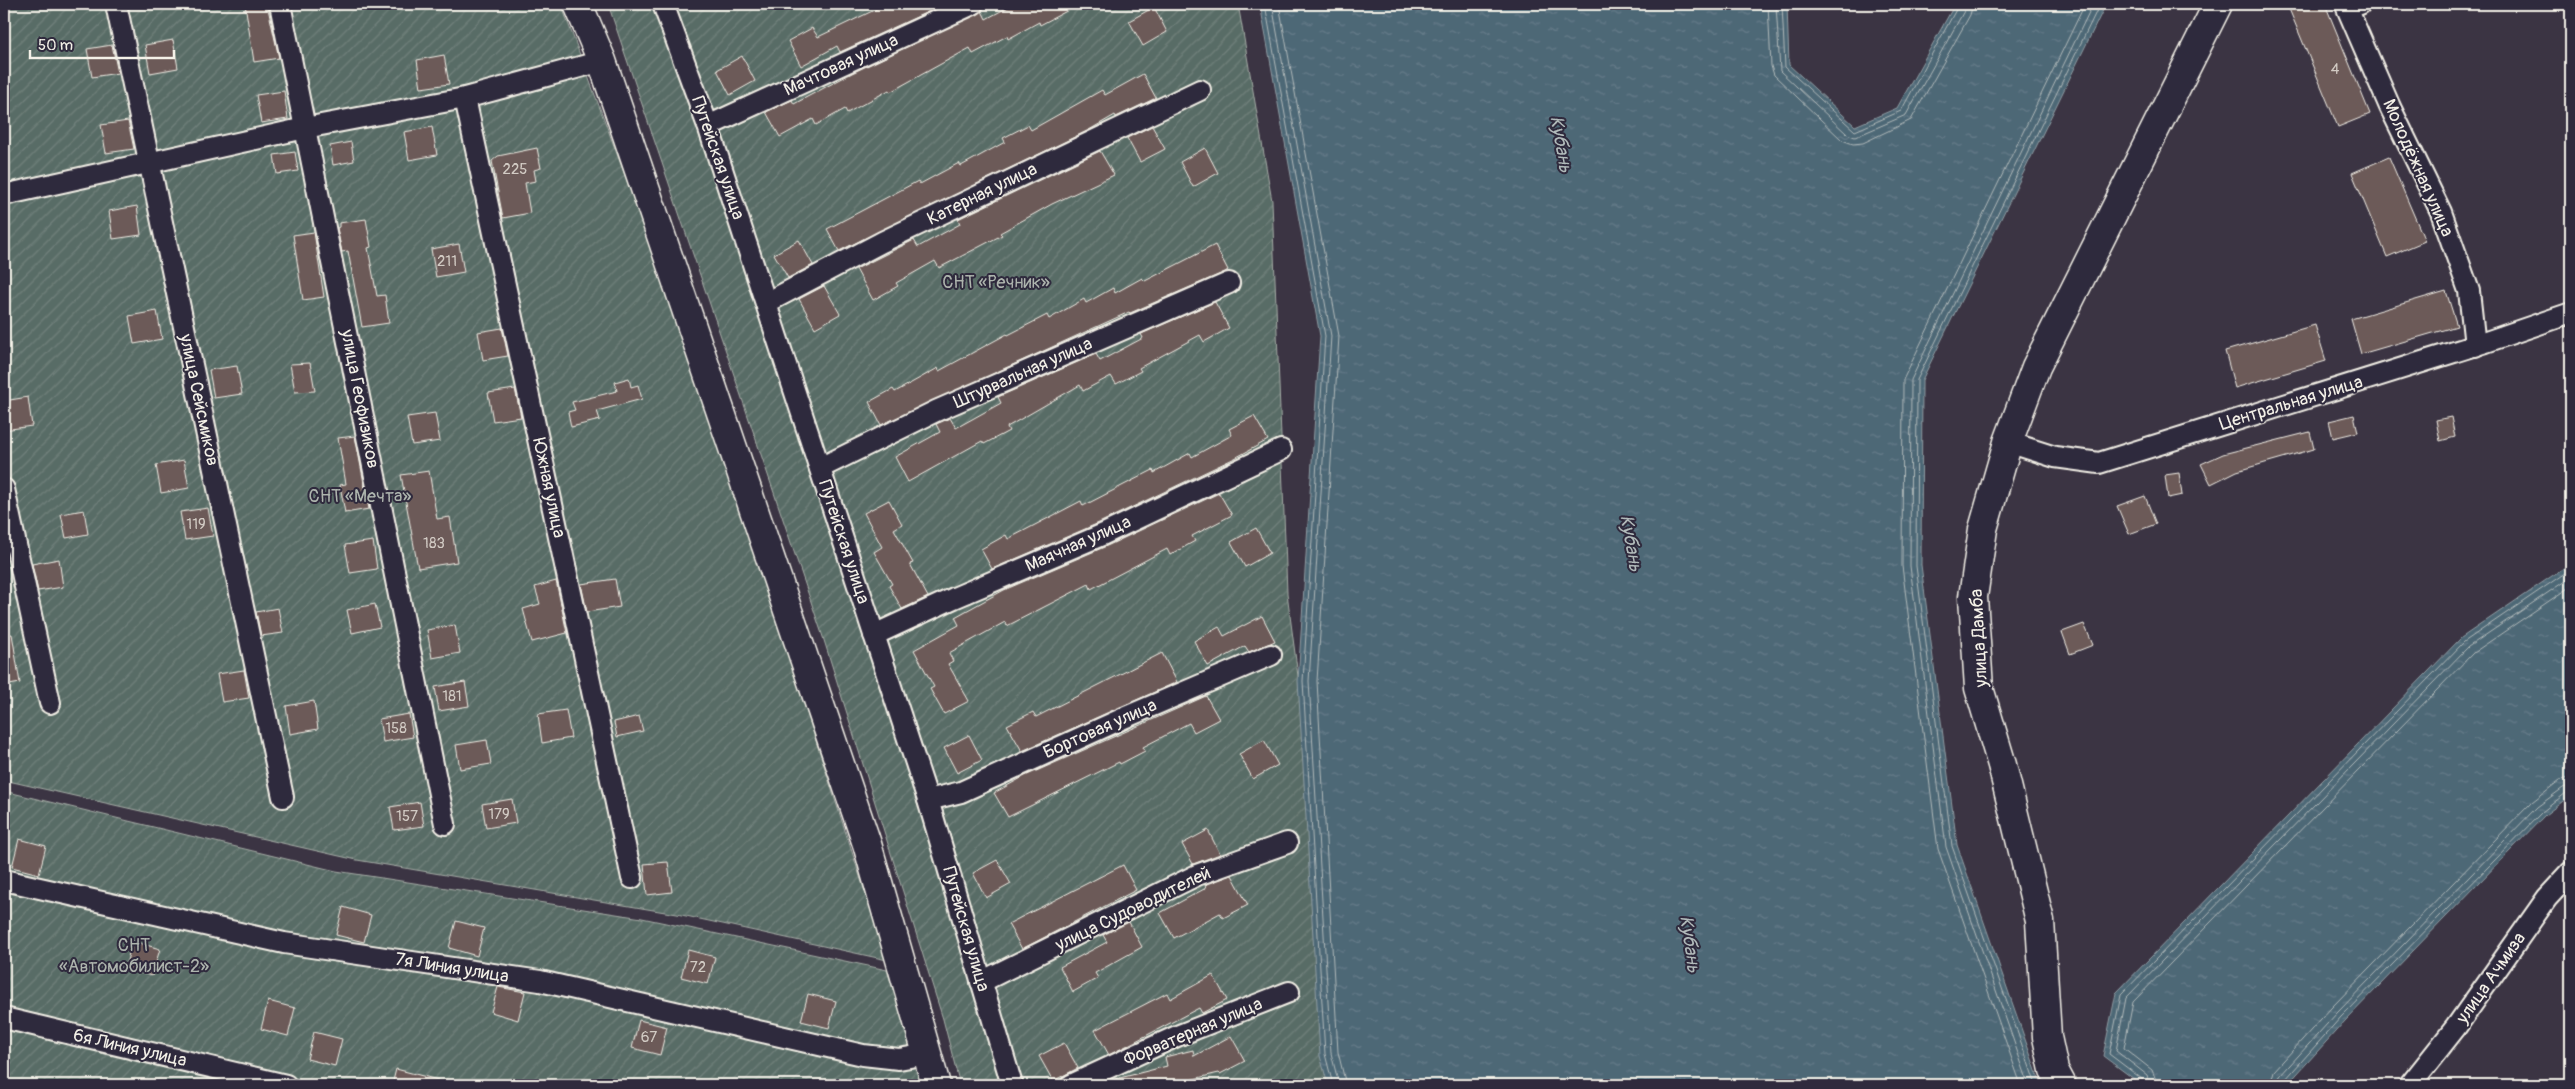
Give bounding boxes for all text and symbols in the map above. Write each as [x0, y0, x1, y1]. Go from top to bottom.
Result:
scale bar [30, 28, 174, 60]
street label: Мачтовая улица [780, 28, 902, 102]
text: 50 m [38, 36, 73, 55]
house number: 4 [2331, 60, 2340, 79]
street label: Путейская улица [686, 93, 750, 223]
street label: Молодёжная улица [2377, 96, 2459, 240]
water label: Кубань [1544, 114, 1578, 174]
street label: Катерная улица [923, 157, 1041, 231]
house number: 225 [503, 160, 527, 179]
house number: 211 [437, 252, 457, 271]
park label: СНТ «Речник» [942, 271, 1050, 294]
street label: улица Геофизиков [335, 327, 385, 470]
street label: улица Сейсмиков [174, 331, 224, 468]
street label: Штурвальная улица [950, 332, 1096, 414]
street label: Центральная улица [2216, 370, 2366, 436]
street label: Южная улица [527, 436, 571, 540]
street label: Путейская улица [813, 477, 875, 607]
park label: СНТ «Мечта» [309, 485, 411, 508]
street label: Маячная улица [1022, 510, 1134, 578]
water label: Кубань [1614, 513, 1648, 573]
house number: 119 [186, 515, 206, 534]
house number: 183 [423, 534, 445, 553]
street label: улица Дамба [1965, 588, 1993, 689]
house number: 181 [442, 687, 462, 706]
street label: Бортовая улица [1040, 694, 1160, 764]
house number: 158 [385, 719, 407, 738]
house number: 179 [488, 805, 510, 824]
house number: 157 [396, 807, 418, 826]
street label: улица Судоводителей [1051, 861, 1215, 957]
street label: Путейская улица [937, 864, 995, 994]
water label: Кубань [1674, 914, 1706, 974]
street label: улица Ачмиза [2450, 928, 2531, 1029]
park label: СНТ «Автомобилист-2» [59, 934, 209, 978]
street label: 7я Линия улица [393, 948, 511, 988]
house number: 72 [690, 958, 706, 977]
street label: Форватерная улица [1120, 992, 1266, 1072]
street label: 6я Линия улица [71, 1024, 189, 1072]
house number: 67 [641, 1028, 657, 1047]

